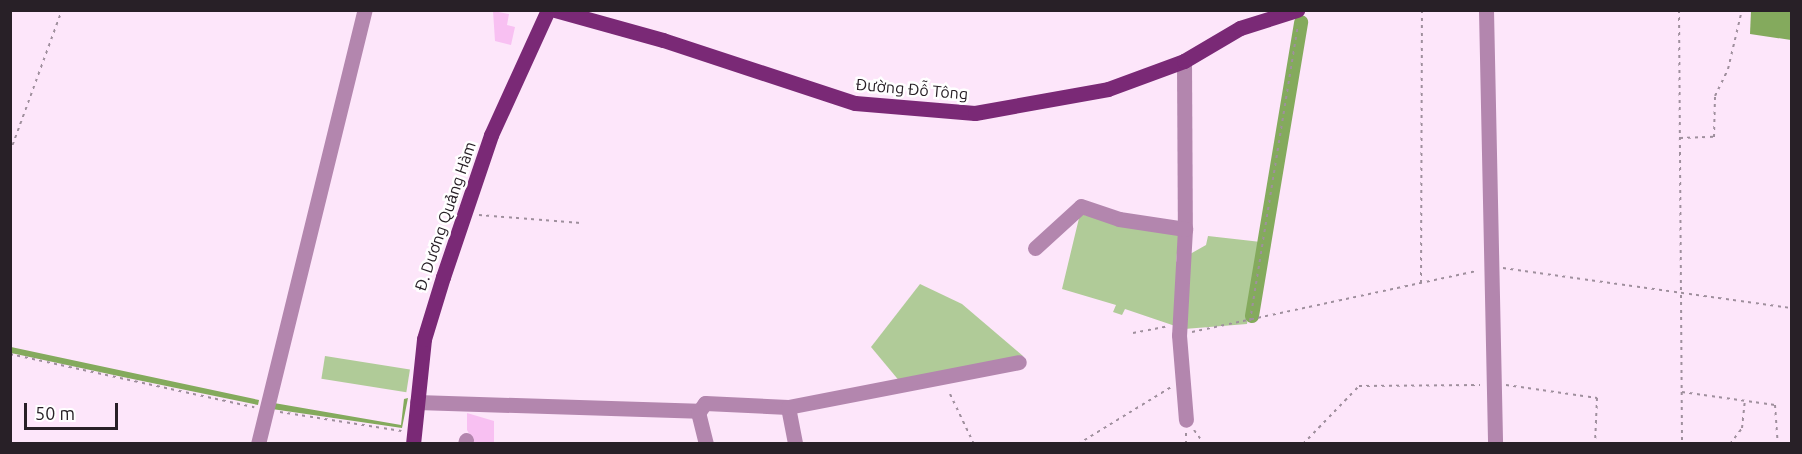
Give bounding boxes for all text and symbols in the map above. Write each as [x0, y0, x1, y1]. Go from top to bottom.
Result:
street label: Đường Đỗ Tông [855, 75, 969, 103]
street label: Đ. Dương Quảng Hàm [410, 139, 480, 293]
scale bar [27, 391, 122, 429]
text: 50 m [35, 403, 75, 423]

